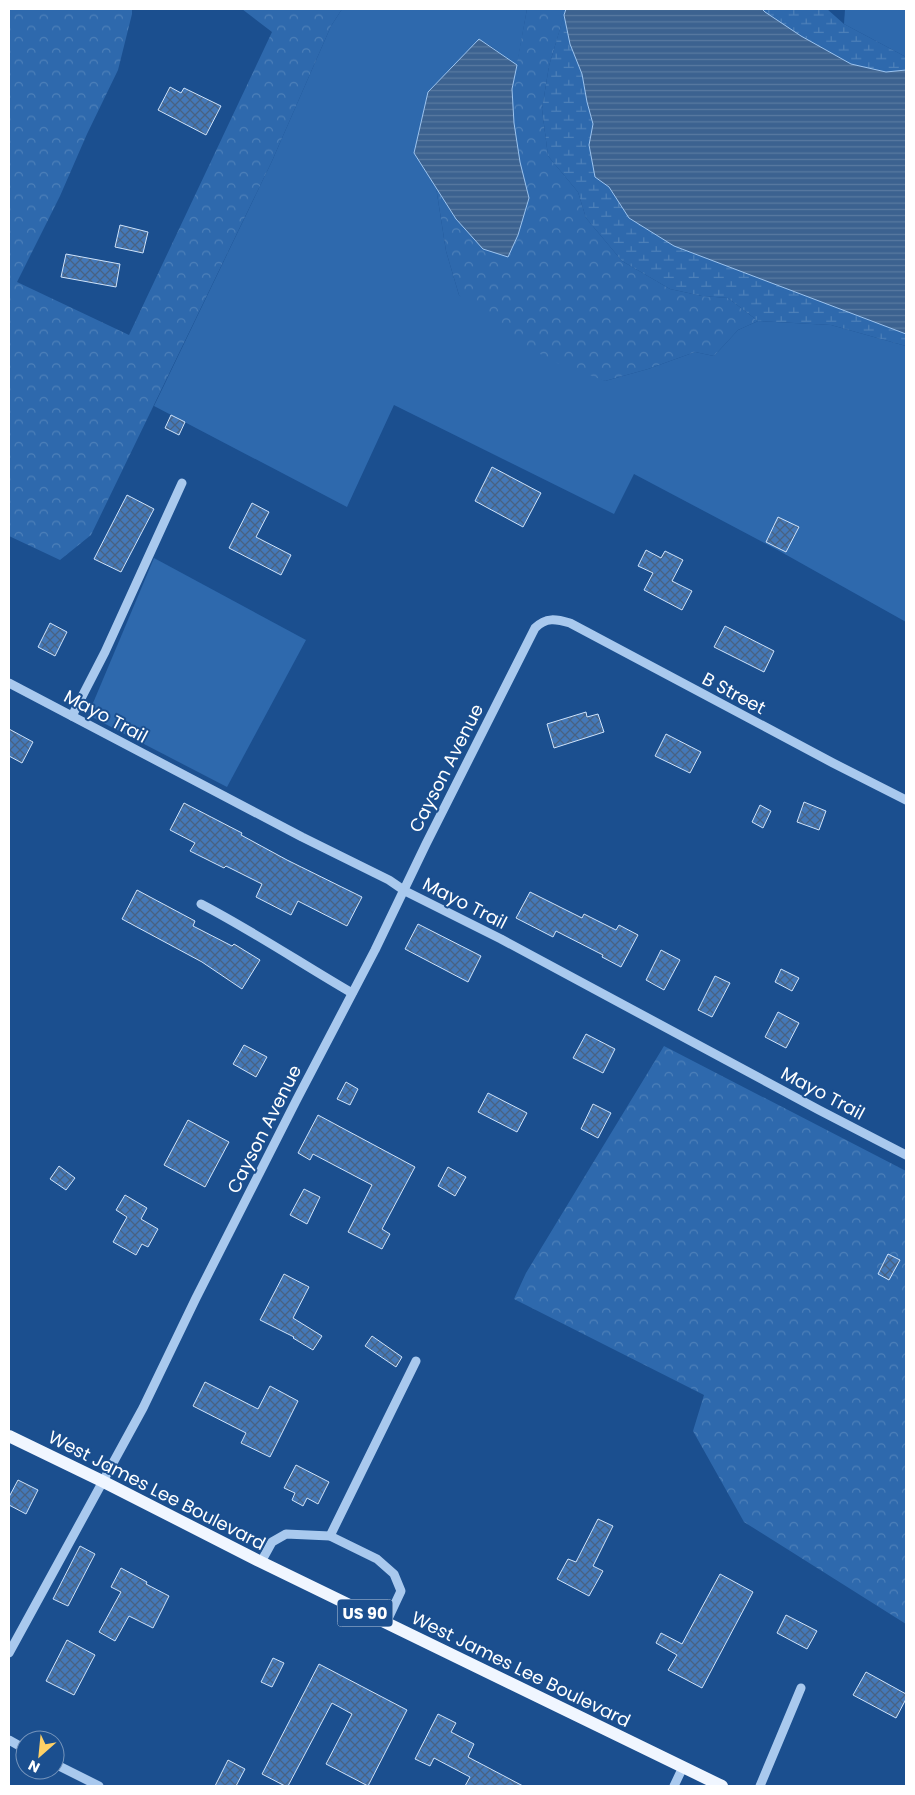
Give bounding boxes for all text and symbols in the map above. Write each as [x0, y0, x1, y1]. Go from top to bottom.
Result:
street label: B Street [698, 666, 770, 720]
street label: Mayo Trail [60, 683, 152, 749]
street label: Cayson Avenue [403, 699, 489, 837]
street label: Mayo Trail [419, 871, 511, 935]
street label: Cayson Avenue [221, 1060, 307, 1198]
street label: Mayo Trail [777, 1060, 869, 1126]
street label: West James Lee Boulevard [44, 1424, 270, 1556]
road number: US 90 [338, 1600, 392, 1626]
street label: West James Lee Boulevard [407, 1605, 635, 1733]
north arrow [15, 1730, 65, 1780]
text: N [25, 1755, 43, 1778]

